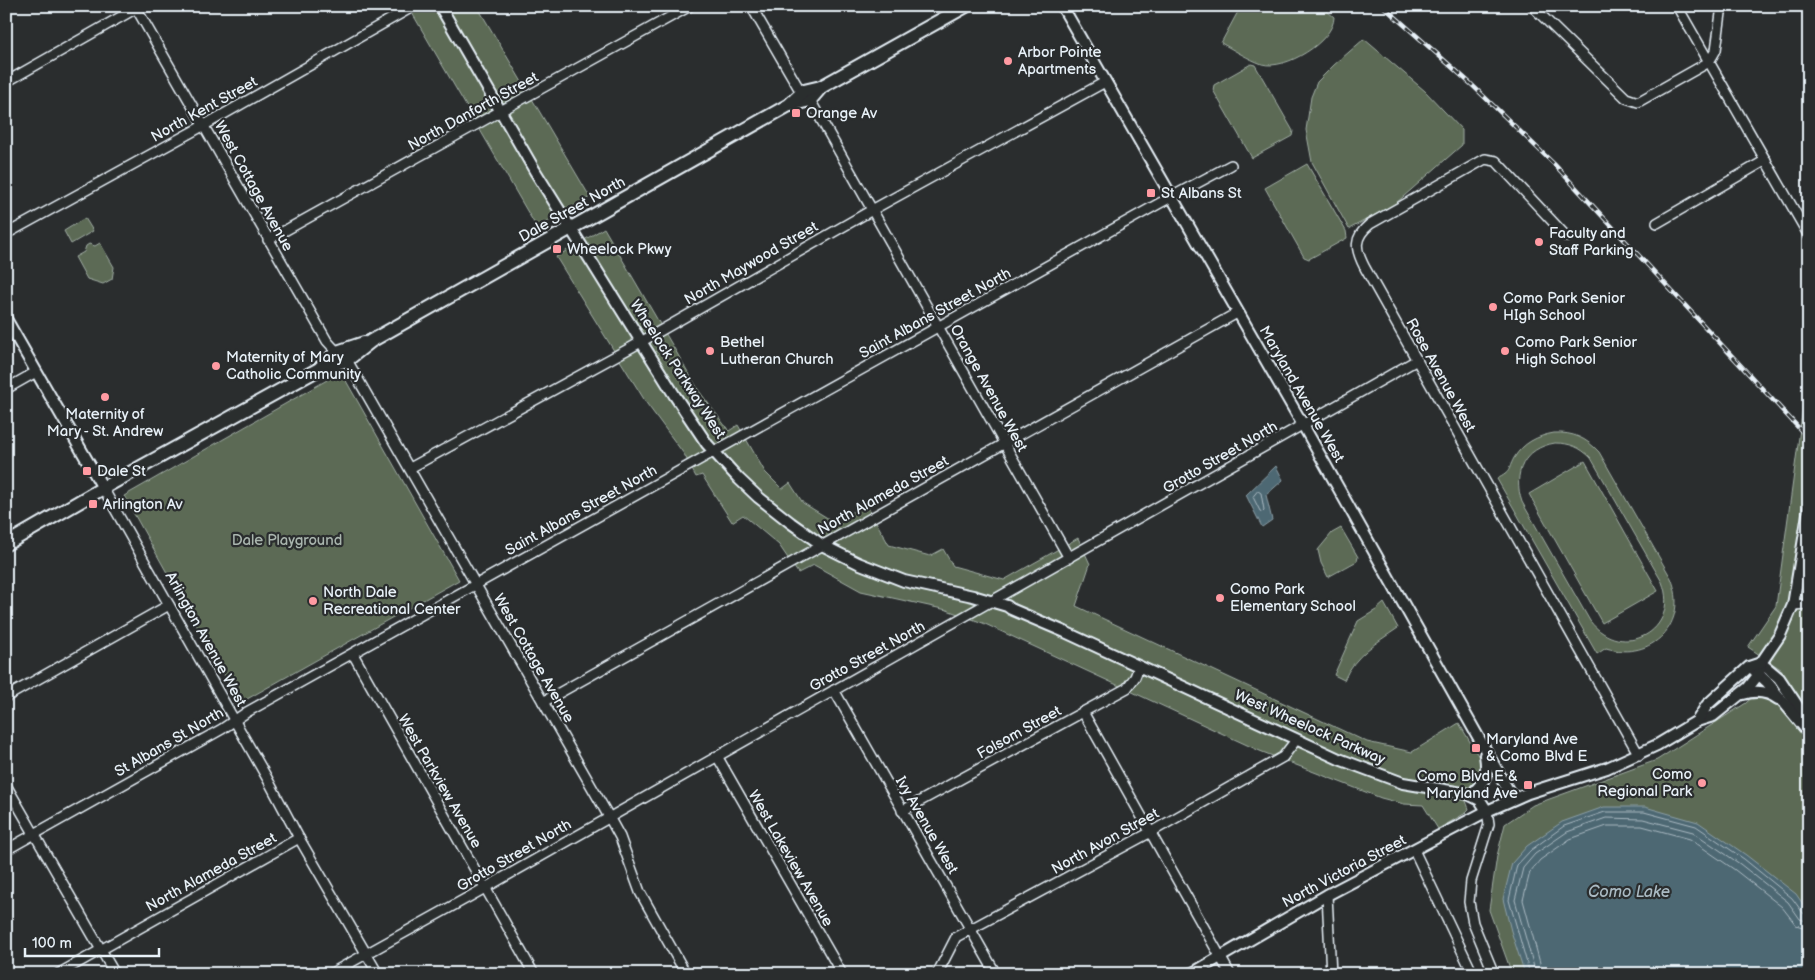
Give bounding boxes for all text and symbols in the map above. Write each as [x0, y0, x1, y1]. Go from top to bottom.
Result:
place label: Arbor Pointe Apartments [1018, 43, 1101, 79]
marker: Arbor Pointe Apartments [1002, 55, 1014, 67]
street label: North Danforth Street [405, 68, 542, 155]
street label: North Kent Street [148, 72, 261, 147]
place label: Orange Av [806, 104, 878, 123]
marker: Orange Av [790, 107, 802, 119]
street label: West Cottage Avenue [210, 118, 297, 255]
street label: Dale Street North [516, 172, 629, 247]
place label: St Albans St [1161, 184, 1242, 203]
marker: St Albans St [1145, 187, 1157, 199]
street label: North Maywood Street [681, 217, 822, 309]
place label: Faculty and Staff Parking [1549, 224, 1634, 260]
marker: Faculty and Staff Parking [1533, 236, 1545, 248]
place label: Wheelock Pkwy [567, 240, 672, 259]
marker: Wheelock Pkwy [551, 243, 563, 255]
street label: Saint Albans Street North [856, 264, 1015, 363]
place label: Como Park Senior HIgh School [1503, 289, 1625, 325]
street label: Wheelock Parkway West [626, 296, 730, 443]
marker: Como Park Senior HIgh School [1487, 301, 1499, 313]
street label: Rose Avenue West [1401, 315, 1480, 436]
street label: Orange Avenue West [946, 321, 1032, 456]
street label: Maryland Avenue West [1255, 322, 1349, 466]
place label: Bethel Lutheran Church [720, 333, 834, 369]
place label: Como Park Senior High School [1515, 333, 1637, 369]
marker: Bethel Lutheran Church [704, 345, 716, 357]
marker: Como Park Senior High School [1499, 345, 1511, 357]
place label: Maternity of Mary Catholic Community [226, 348, 361, 384]
marker: Maternity of Mary Catholic Community [210, 360, 222, 372]
marker: Maternity of Mary - St. Andrew [99, 391, 111, 403]
place label: Maternity of Mary - St. Andrew [47, 405, 163, 441]
street label: Grotto Street North [1160, 417, 1281, 498]
street label: North Alameda Street [815, 451, 952, 539]
street label: Saint Albans Street North [502, 461, 661, 560]
place label: Dale St [97, 462, 146, 481]
marker: Dale St [81, 465, 93, 477]
place label: Arlington Av [103, 495, 184, 514]
marker: Arlington Av [87, 498, 99, 510]
park label: Dale Playground [232, 531, 342, 550]
street label: Arlington Avenue West [161, 568, 251, 710]
place label: Como Park Elementary School [1230, 580, 1356, 616]
place label: North Dale Recreational Center [323, 583, 461, 619]
street label: West Cottage Avenue [489, 590, 578, 726]
marker: Como Park Elementary School [1214, 592, 1226, 604]
marker: North Dale Recreational Center [307, 595, 319, 607]
street label: Grotto Street North [806, 617, 928, 696]
street label: West Wheelock Parkway [1232, 686, 1388, 769]
street label: Folsom Street [974, 701, 1065, 763]
street label: St Albans St North [111, 703, 227, 781]
street label: West Parkview Avenue [393, 711, 486, 852]
place label: Maryland Ave & Como Blvd E [1486, 730, 1587, 766]
marker: Maryland Ave & Como Blvd E [1470, 742, 1482, 754]
place label: Como Regional Park [1597, 765, 1693, 801]
place label: Como Blvd E & Maryland Ave [1417, 767, 1518, 803]
street label: Ivy Avenue West [891, 773, 962, 878]
marker: Como Regional Park [1696, 777, 1708, 789]
marker: Como Blvd E & Maryland Ave [1522, 779, 1534, 791]
street label: West Lakeview Avenue [744, 787, 837, 930]
street label: North Avon Street [1048, 804, 1163, 879]
street label: Grotto Street North [454, 815, 575, 896]
street label: North Alameda Street [143, 828, 280, 916]
street label: North Victoria Street [1279, 831, 1410, 912]
water label: Como Lake [1588, 883, 1670, 902]
scale bar [25, 925, 159, 957]
text: 100 m [32, 934, 72, 953]

